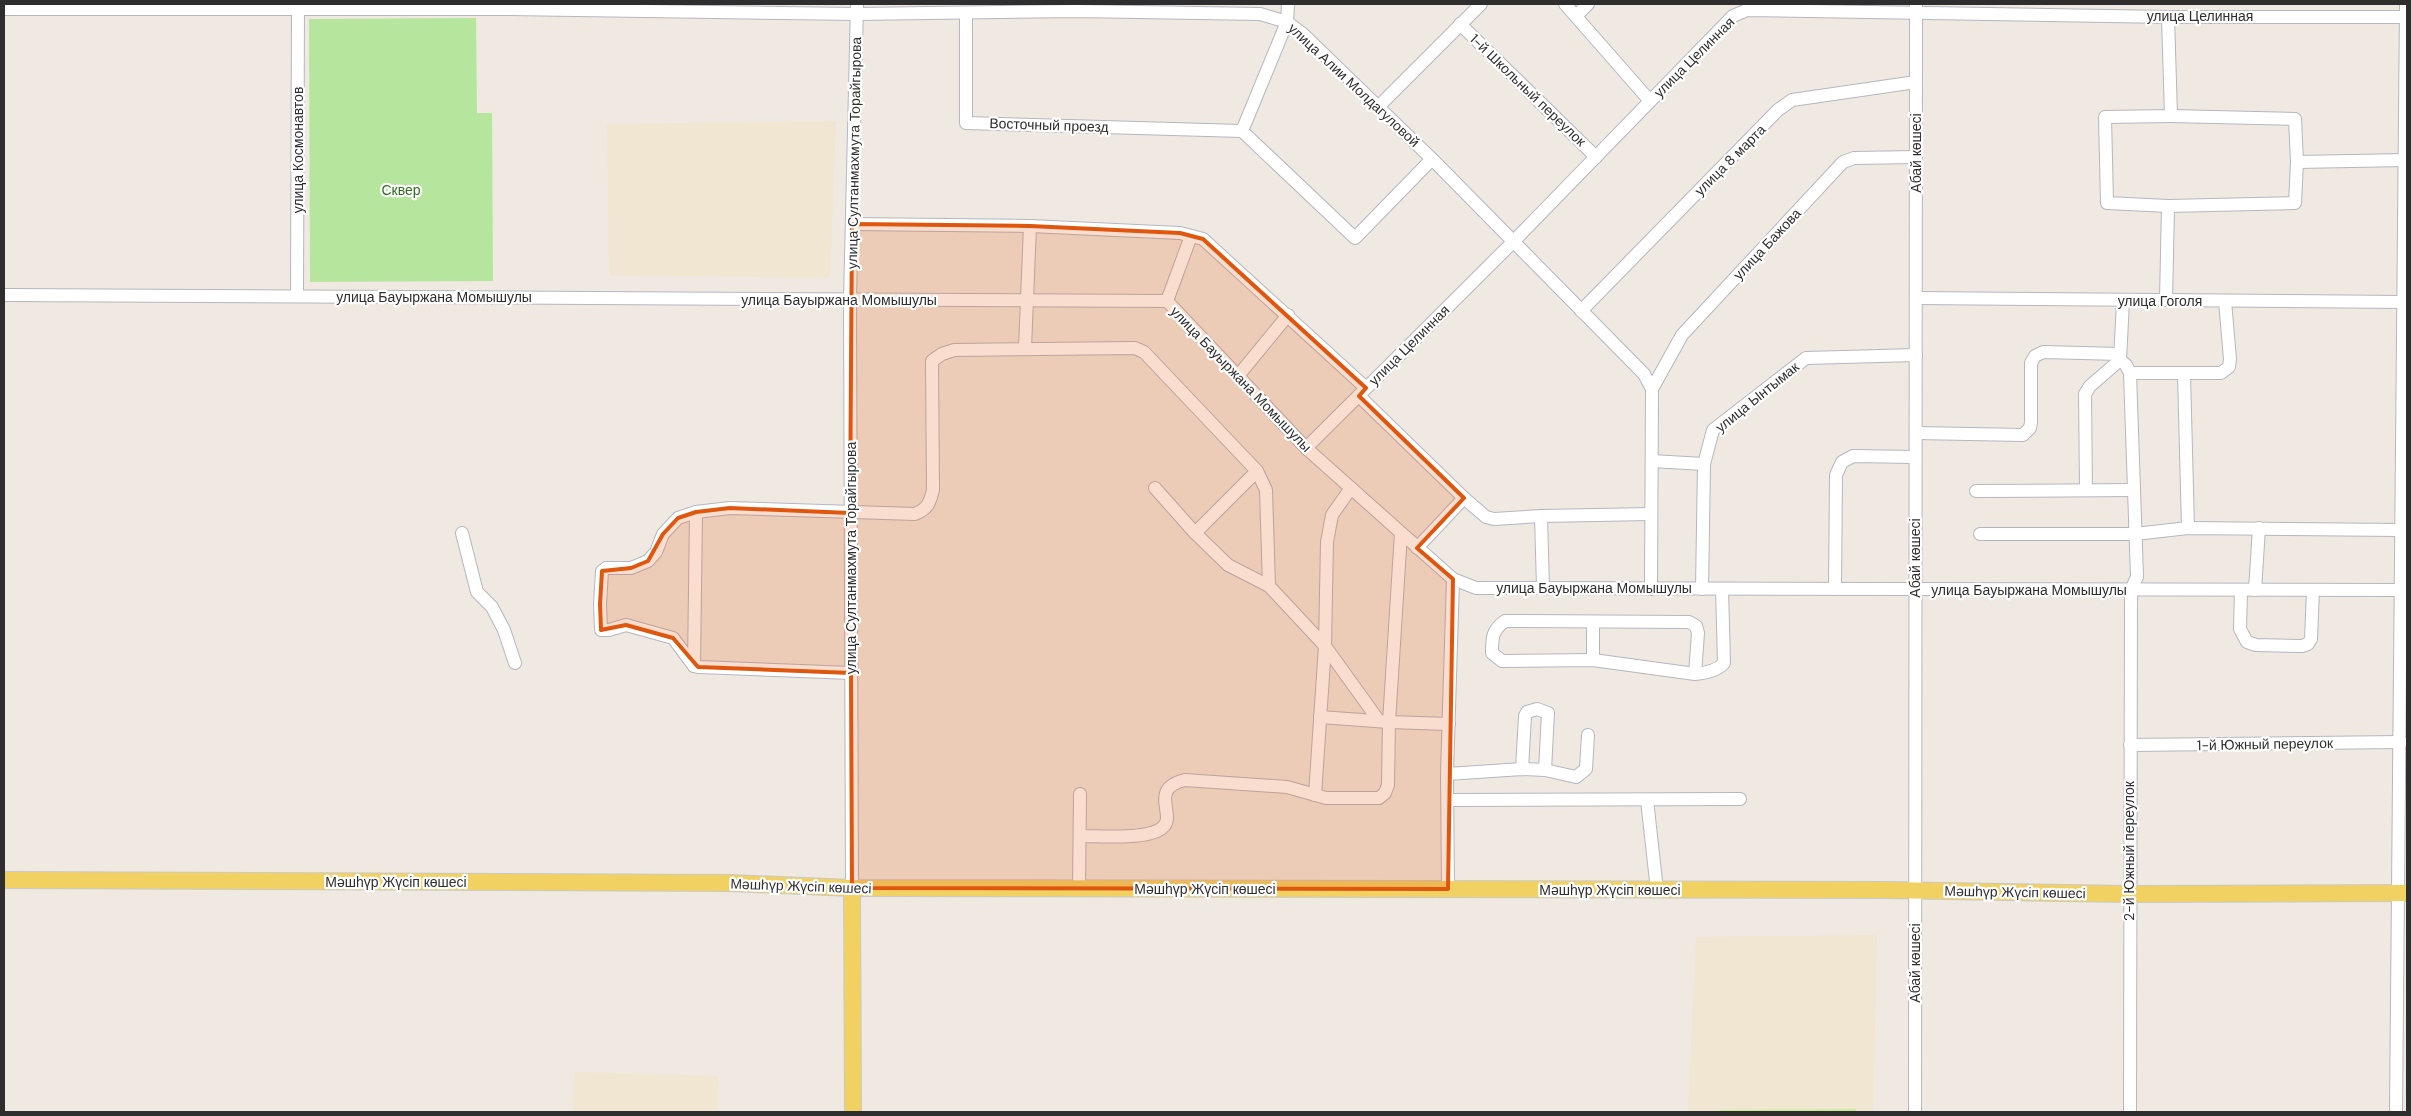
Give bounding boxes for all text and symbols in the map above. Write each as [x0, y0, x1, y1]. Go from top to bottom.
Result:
street label: улица Целинная [2147, 7, 2253, 25]
street label: улица Целинная [1650, 13, 1738, 101]
street label: улица Алии Молдагуловой [1284, 19, 1424, 151]
street label: 1-й Школьный переулок [1466, 30, 1590, 151]
street label: улица Султанмахмута Торайгырова [843, 36, 865, 269]
street label: улица Космонавтов [289, 87, 307, 213]
street label: Абай көшесі [1907, 113, 1925, 193]
street label: Восточный проезд [989, 114, 1109, 136]
street label: улица 8 марта [1691, 120, 1770, 199]
park label: Сквер [381, 181, 421, 199]
street label: улица Бажова [1729, 204, 1805, 284]
street label: улица Бауыржана Момышулы [336, 288, 532, 306]
street label: улица Бауыржана Момышулы [741, 291, 937, 309]
street label: улица Гоголя [2118, 292, 2202, 310]
street label: улица Целинная [1365, 301, 1453, 389]
street label: улица Бауыржана Момышулы [1167, 302, 1315, 456]
street label: улица Ынтымак [1712, 357, 1803, 436]
street label: улица Султанмахмута Торайгырова [842, 442, 860, 674]
street label: Абай көшесі [1906, 518, 1924, 598]
street label: улица Бауыржана Момышулы [1496, 579, 1692, 597]
street label: улица Бауыржана Момышулы [1931, 581, 2127, 599]
street label: 1-й Южный переулок [2197, 734, 2334, 754]
street label: 2-й Южный переулок [2120, 780, 2138, 921]
street label: Мәшһүр Жүсіп көшесі [325, 873, 467, 891]
street label: Мәшһүр Жүсіп көшесі [730, 875, 872, 897]
street label: Мәшһүр Жүсіп көшесі [1134, 880, 1276, 898]
street label: Мәшһүр Жүсіп көшесі [1539, 881, 1681, 899]
street label: Мәшһүр Жүсіп көшесі [1944, 882, 2086, 902]
street label: Абай көшесі [1906, 923, 1924, 1003]

